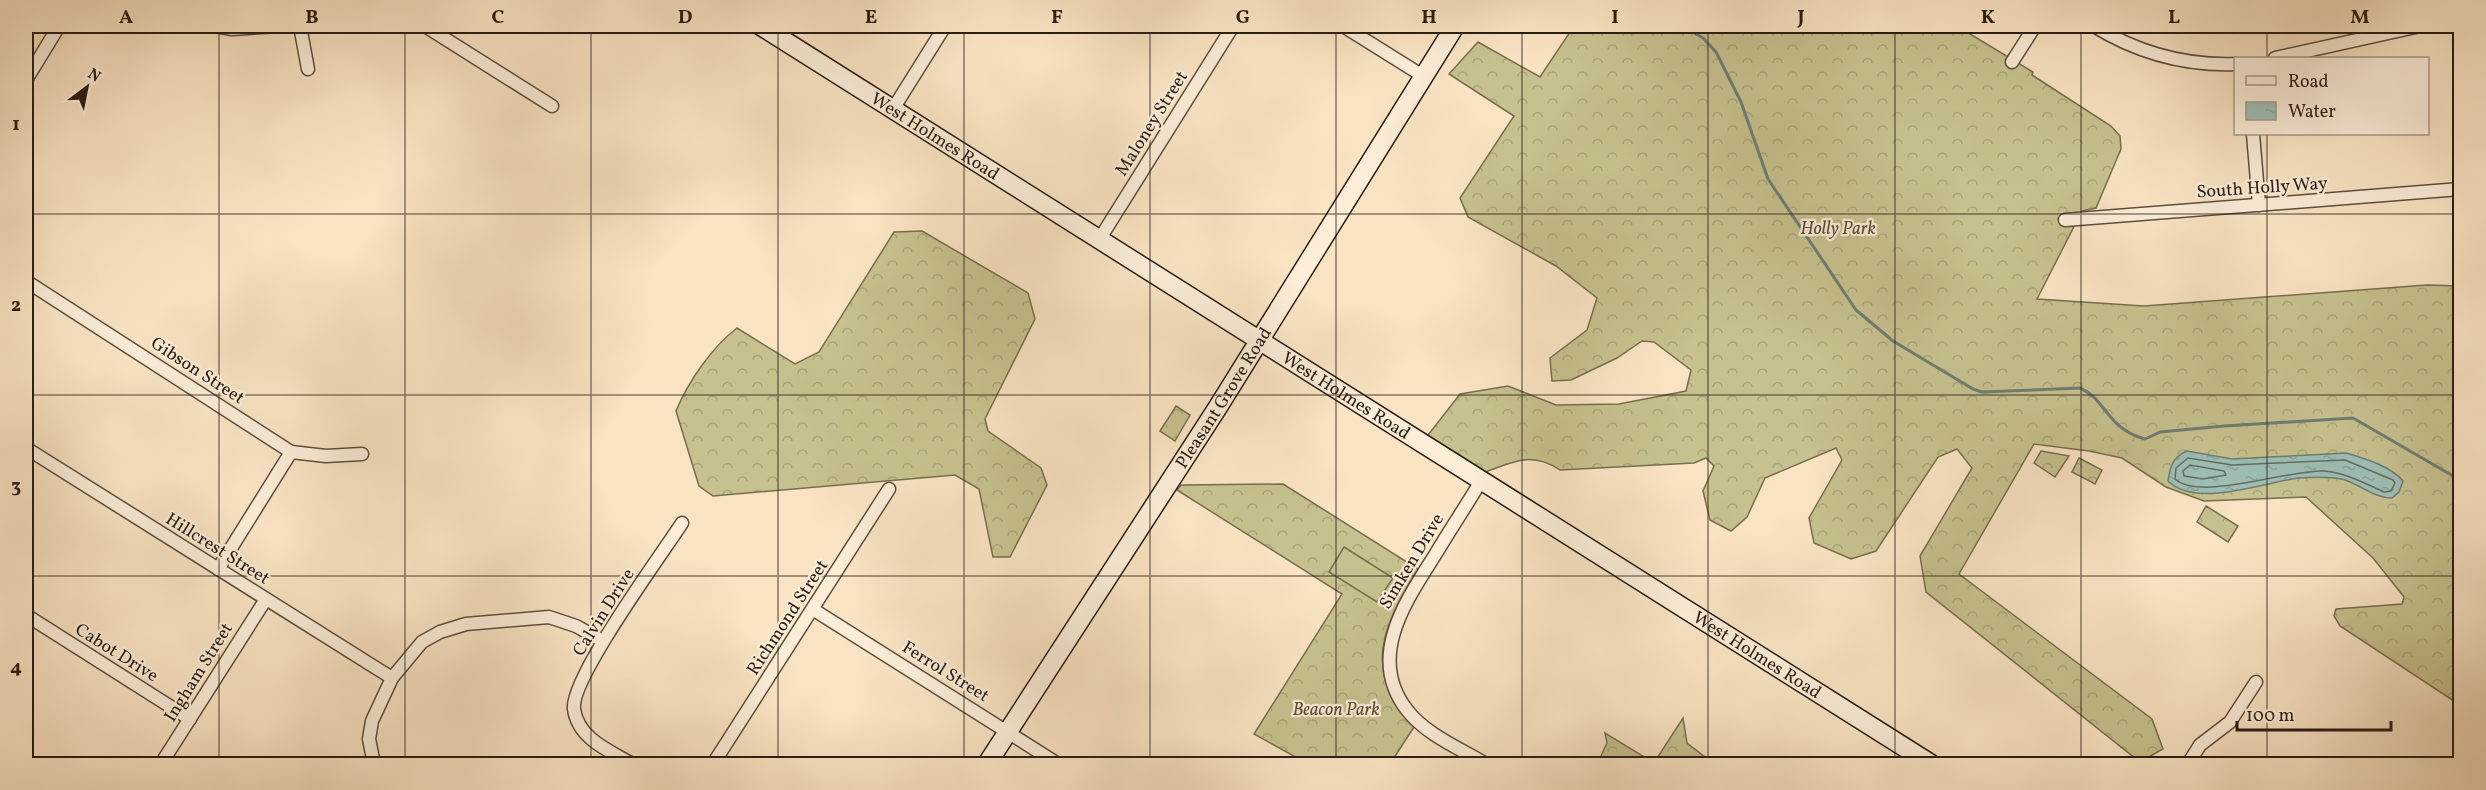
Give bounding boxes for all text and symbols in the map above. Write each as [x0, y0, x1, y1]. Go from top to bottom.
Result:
text: A [119, 4, 133, 32]
text: B [305, 4, 319, 32]
text: C [492, 4, 505, 32]
text: D [678, 4, 692, 32]
text: E [865, 4, 877, 32]
text: F [1051, 4, 1063, 32]
text: G [1236, 4, 1250, 32]
text: H [1421, 4, 1437, 32]
text: I [1611, 4, 1619, 32]
text: J [1796, 4, 1805, 32]
text: K [1981, 4, 1996, 32]
text: L [2168, 4, 2180, 32]
text: M [2350, 4, 2370, 32]
north arrow [57, 57, 117, 117]
legend [2234, 57, 2429, 135]
text: N [83, 64, 105, 89]
street label: Maloney Street [1110, 66, 1195, 181]
text: Road [2288, 70, 2329, 95]
street label: West Holmes Road [865, 87, 1004, 187]
text: Water [2288, 100, 2336, 125]
text: 1 [12, 111, 20, 139]
street label: South Holly Way [2196, 171, 2329, 206]
park label: Holly Park [1800, 217, 1876, 242]
text: 2 [11, 292, 21, 320]
street label: Pleasant Grove Road [1170, 323, 1279, 474]
street label: Gibson Street [145, 332, 249, 411]
street label: West Holmes Road [1276, 346, 1415, 446]
text: 3 [11, 473, 21, 501]
street label: Hillcrest Street [160, 507, 274, 591]
street label: Simken Drive [1374, 509, 1451, 614]
street label: Richmond Street [741, 555, 835, 681]
street label: Calvin Drive [567, 564, 641, 662]
street label: West Holmes Road [1687, 606, 1826, 706]
street label: Cabot Drive [70, 618, 163, 689]
street label: Ingham Street [159, 618, 240, 727]
street label: Ferrol Street [897, 636, 994, 709]
text: 4 [10, 654, 22, 682]
scale bar [2237, 694, 2392, 732]
park label: Beacon Park [1293, 698, 1380, 723]
text: 100 m [2246, 704, 2295, 729]

